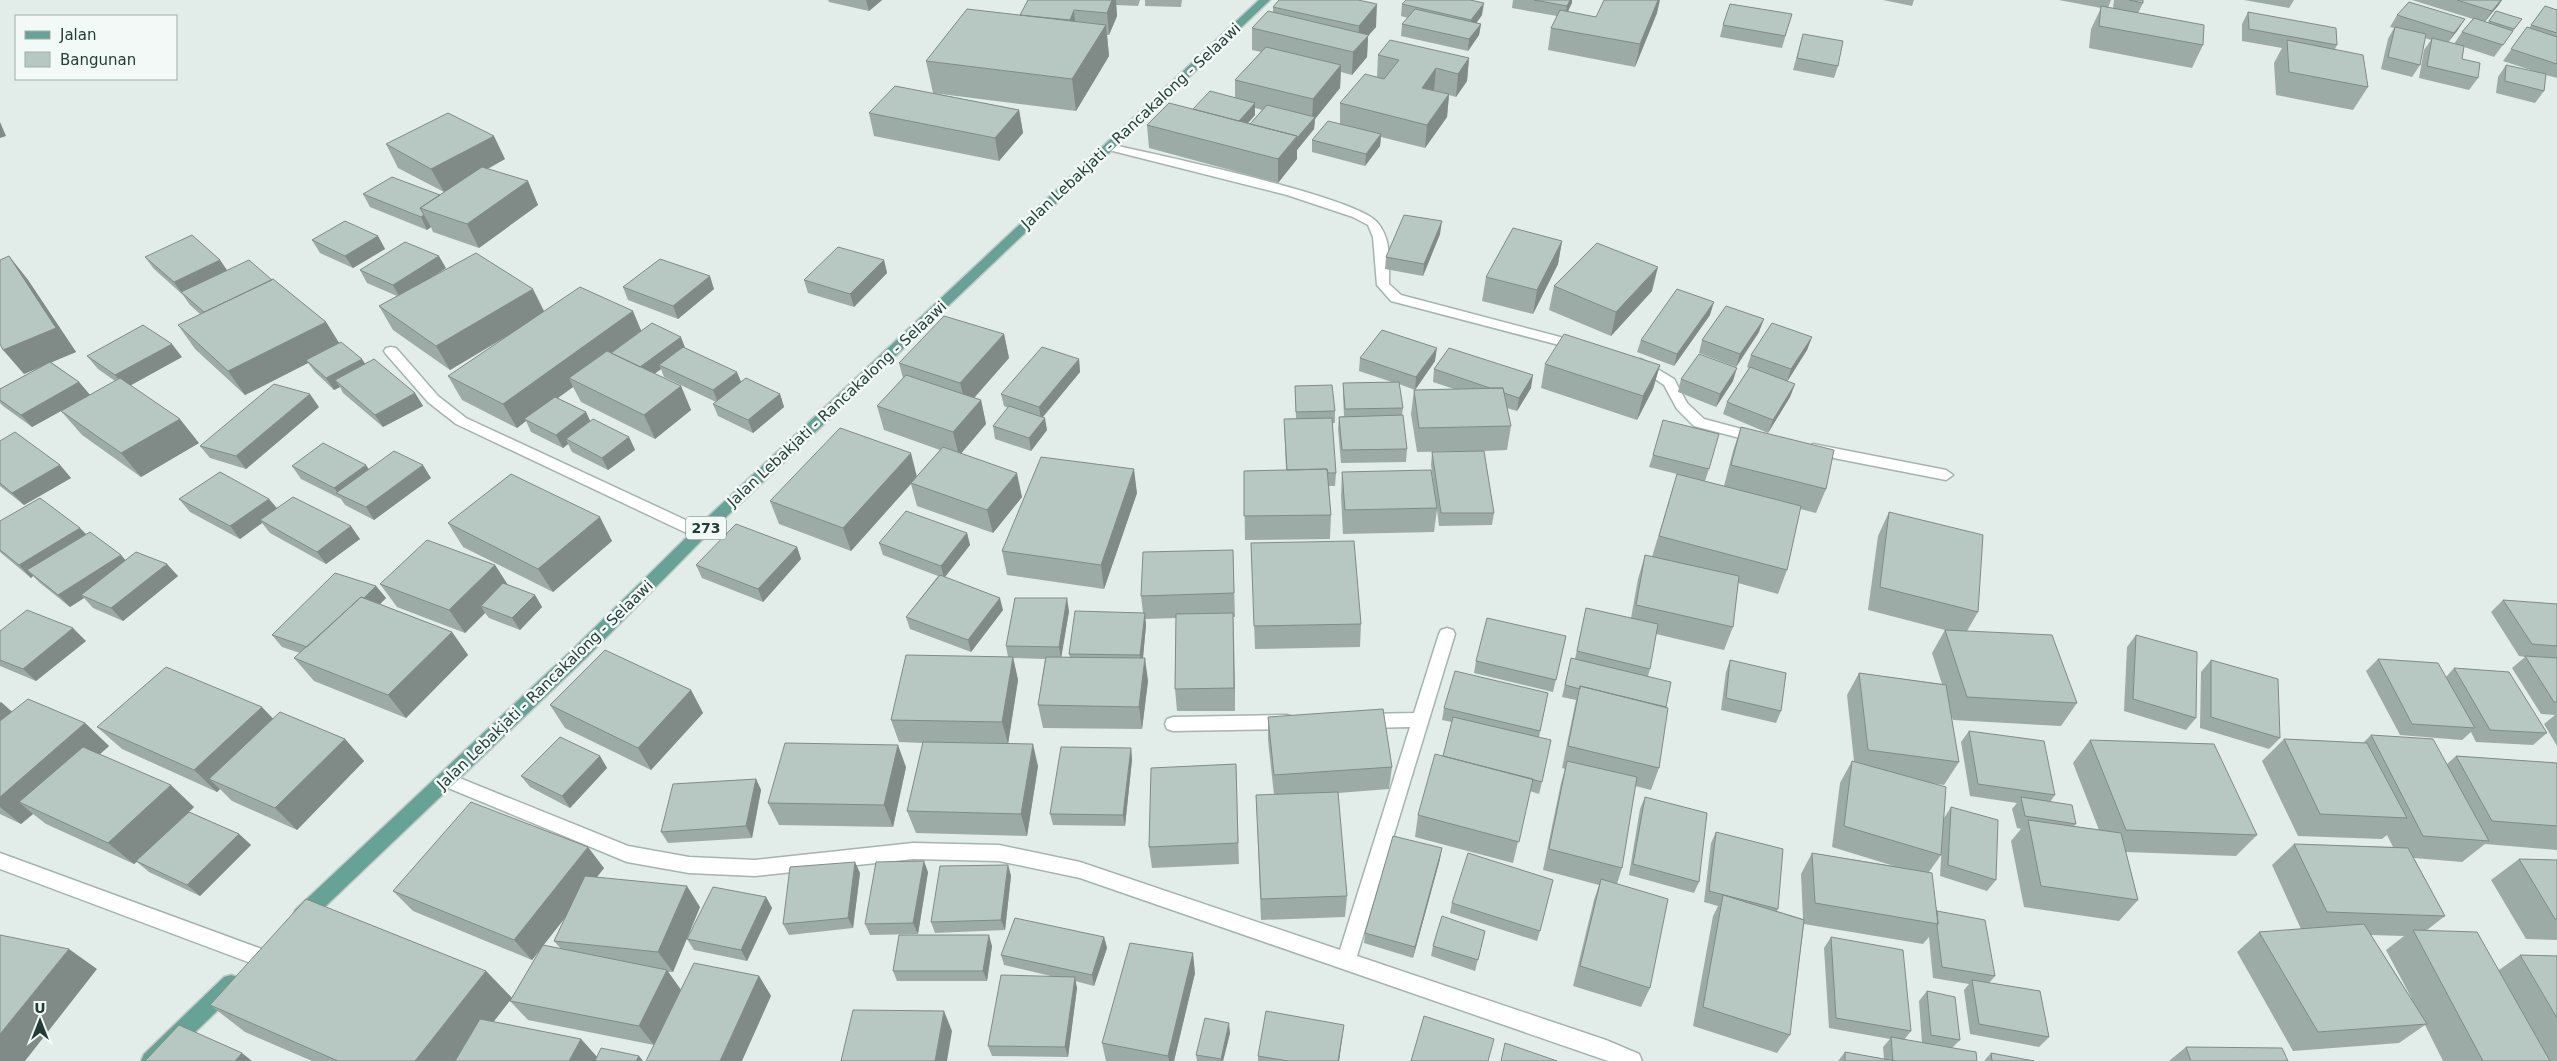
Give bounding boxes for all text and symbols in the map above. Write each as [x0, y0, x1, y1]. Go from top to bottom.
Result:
legend [15, 15, 178, 80]
street label: Jalan Lebakjati - Rancakalong - Selaawi [1017, 19, 1244, 233]
text: Jalan [59, 26, 96, 44]
text: Bangunan [60, 51, 136, 69]
street label: Jalan Lebakjati - Rancakalong - Selaawi [723, 297, 950, 511]
road number: 273 [686, 516, 726, 540]
street label: Jalan Lebakjati - Rancakalong - Selaawi [433, 577, 657, 794]
north arrow [15, 996, 65, 1046]
text: U [34, 1000, 46, 1016]

